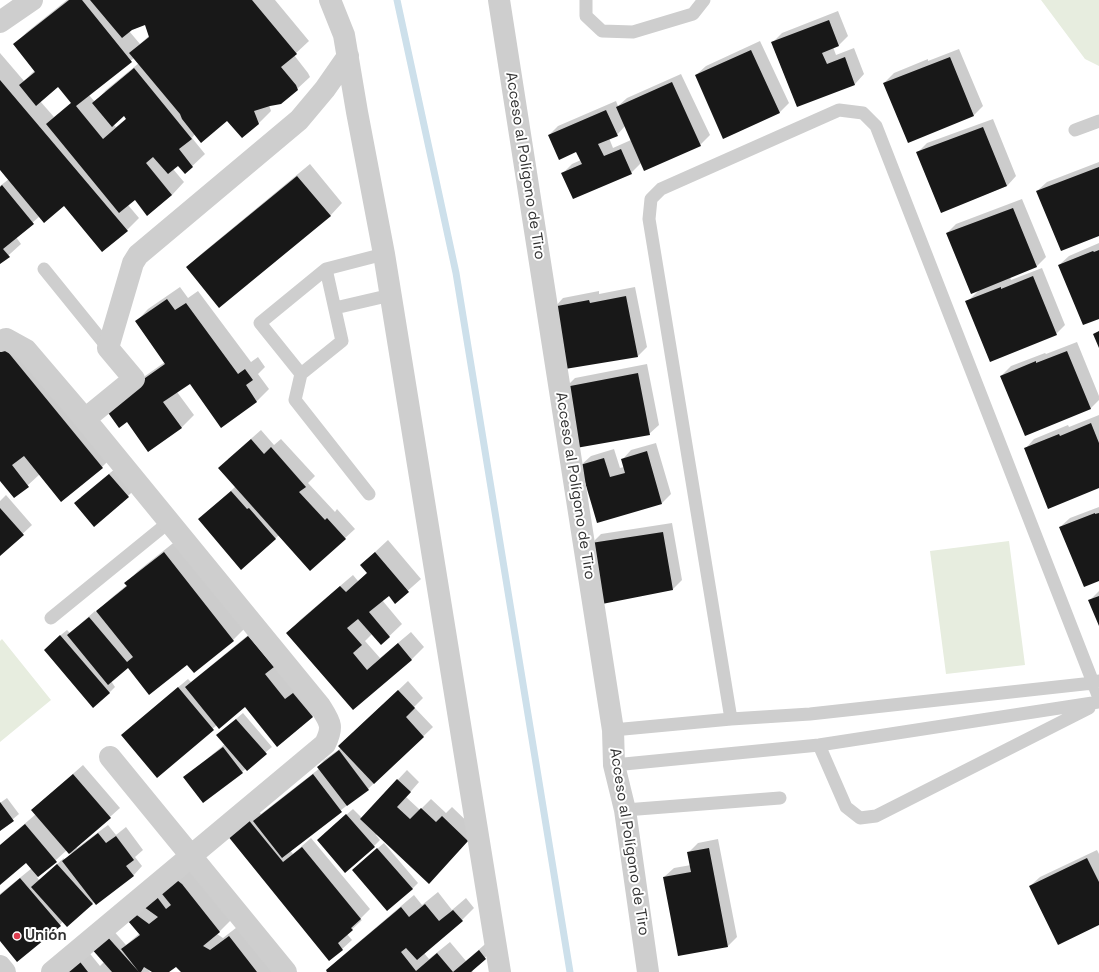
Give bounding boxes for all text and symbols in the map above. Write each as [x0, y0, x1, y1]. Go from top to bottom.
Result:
street label: Acceso al Polígono de Tiro [501, 71, 549, 261]
street label: Acceso al Polígono de Tiro [551, 391, 599, 581]
street label: Acceso al Polígono de Tiro [605, 747, 653, 937]
place label: Unión [25, 927, 67, 945]
marker: Unión [12, 931, 22, 941]

